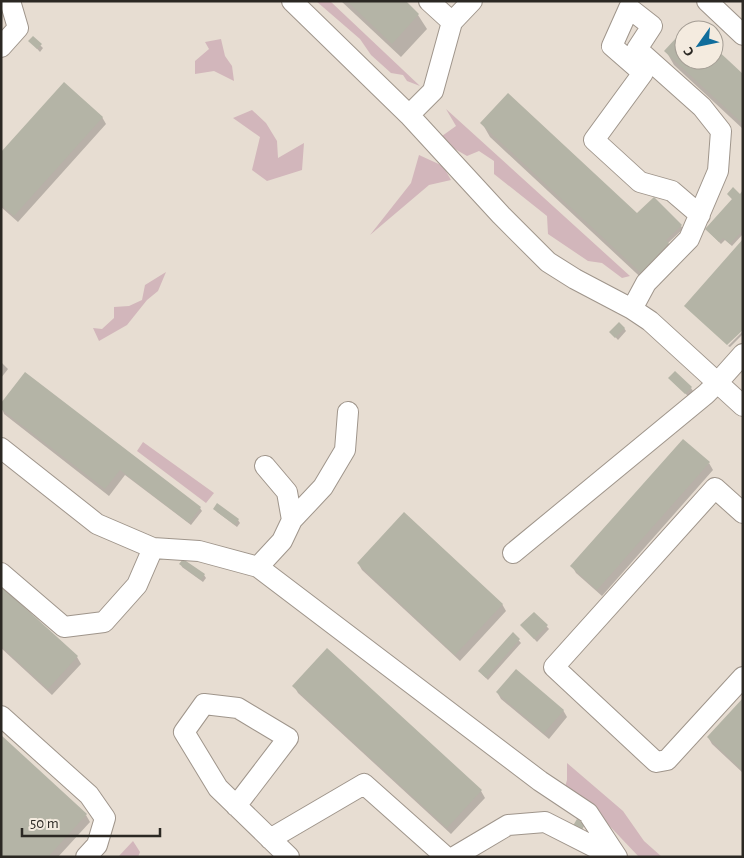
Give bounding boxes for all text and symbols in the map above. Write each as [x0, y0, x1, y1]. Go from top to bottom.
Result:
north arrow [674, 20, 724, 70]
text: С [681, 44, 697, 59]
scale bar [22, 806, 160, 838]
text: 50 m [30, 816, 59, 831]

